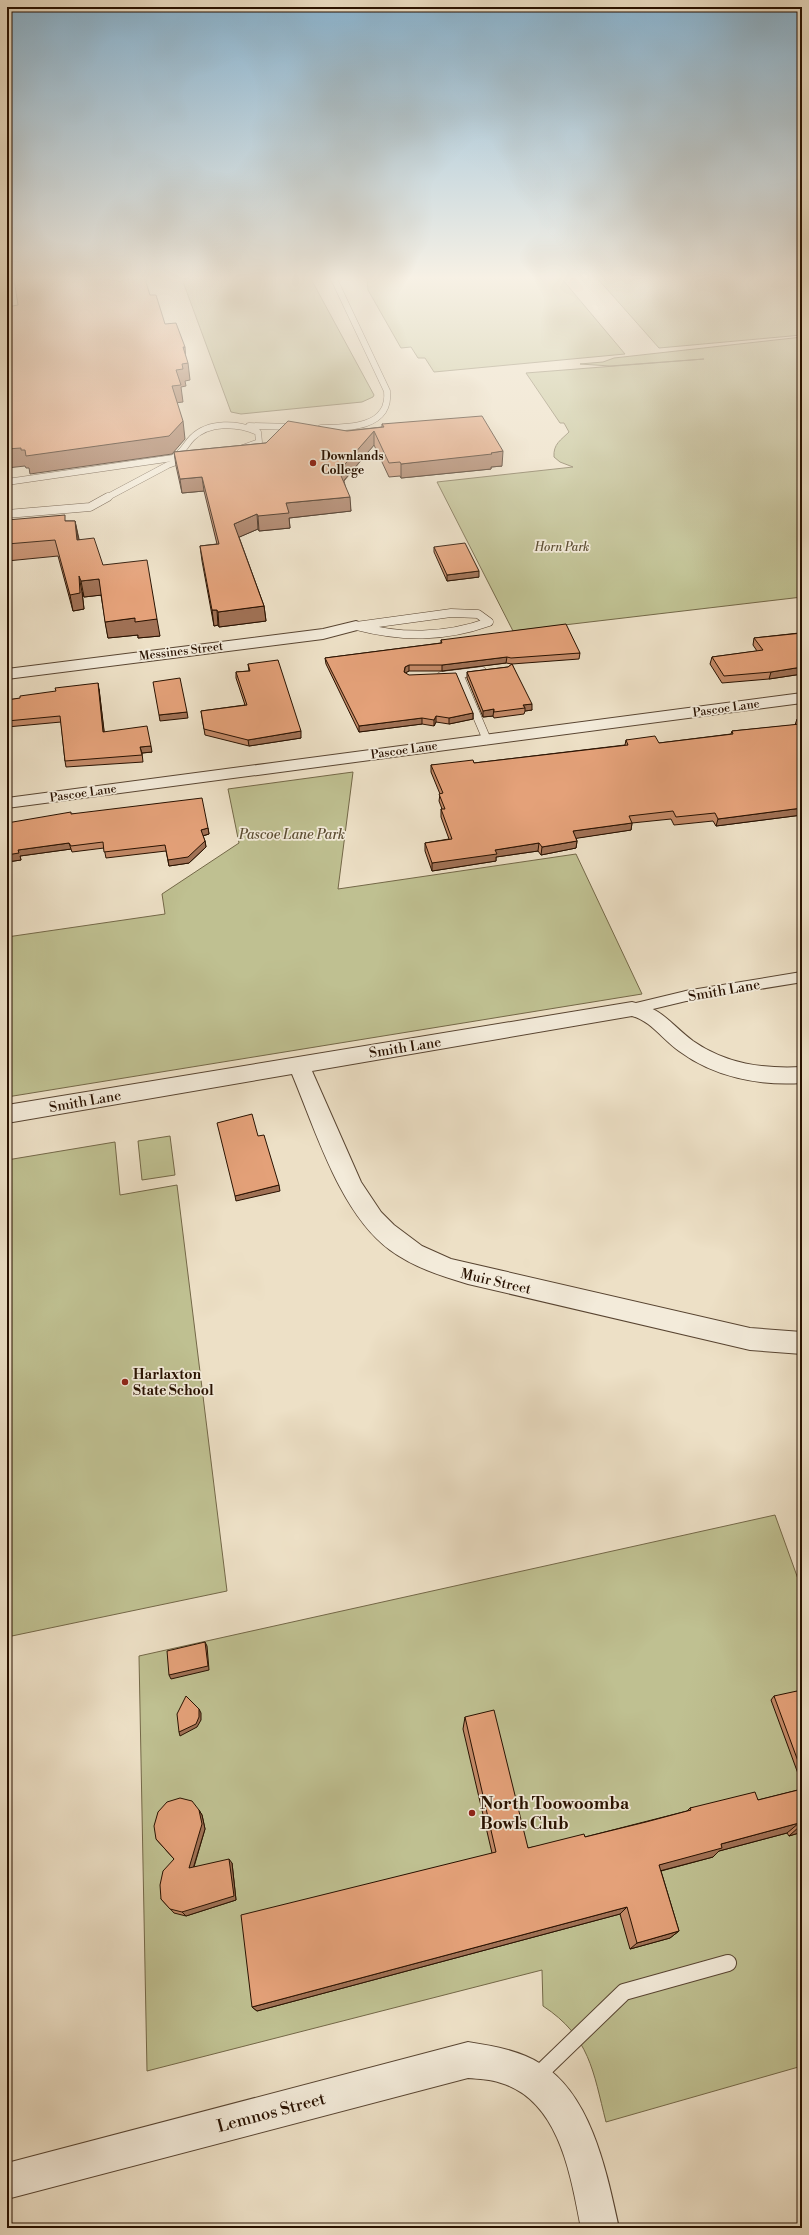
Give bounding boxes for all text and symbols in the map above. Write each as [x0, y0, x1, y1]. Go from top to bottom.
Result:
place label: Downlands College [321, 449, 384, 478]
marker: Downlands College [308, 458, 318, 468]
park label: Horn Park [534, 540, 589, 555]
street label: Messines Street [138, 639, 225, 664]
street label: Pascoe Lane [692, 696, 761, 721]
street label: Pascoe Lane [370, 738, 439, 763]
street label: Pascoe Lane [49, 781, 118, 806]
park label: Pascoe Lane Park [238, 826, 345, 844]
street label: Smith Lane [687, 976, 762, 1006]
street label: Smith Lane [368, 1033, 443, 1063]
street label: Smith Lane [48, 1087, 123, 1117]
street label: Muir Street [459, 1265, 533, 1299]
place label: Harlaxton State School [133, 1366, 214, 1400]
marker: Harlaxton State School [120, 1377, 130, 1387]
place label: North Toowoomba Bowls Club [480, 1793, 630, 1835]
marker: North Toowoomba Bowls Club [467, 1808, 477, 1818]
street label: Lemnos Street [215, 2088, 328, 2138]

